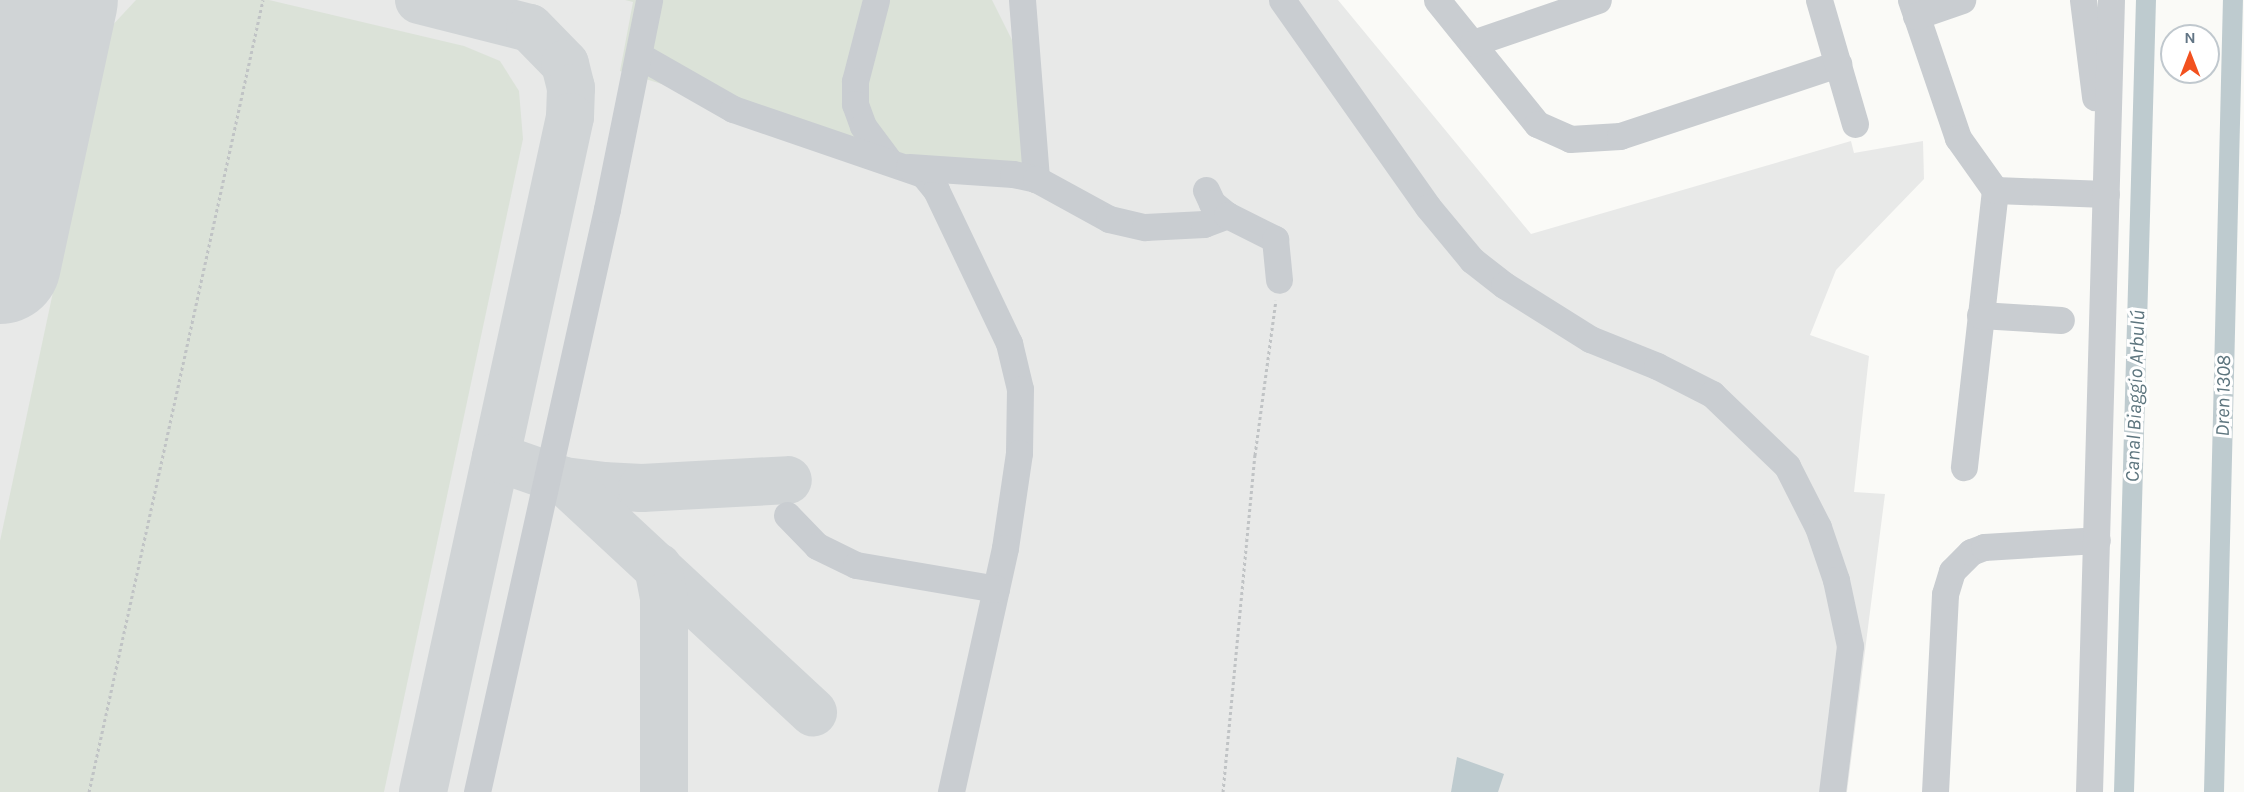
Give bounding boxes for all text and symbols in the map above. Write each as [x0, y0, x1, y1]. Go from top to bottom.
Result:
north arrow [2160, 24, 2220, 84]
text: N [2184, 28, 2196, 47]
water label: Canal Biaggio Arbulú [2120, 309, 2150, 483]
water label: Dren 1308 [2210, 355, 2236, 437]

